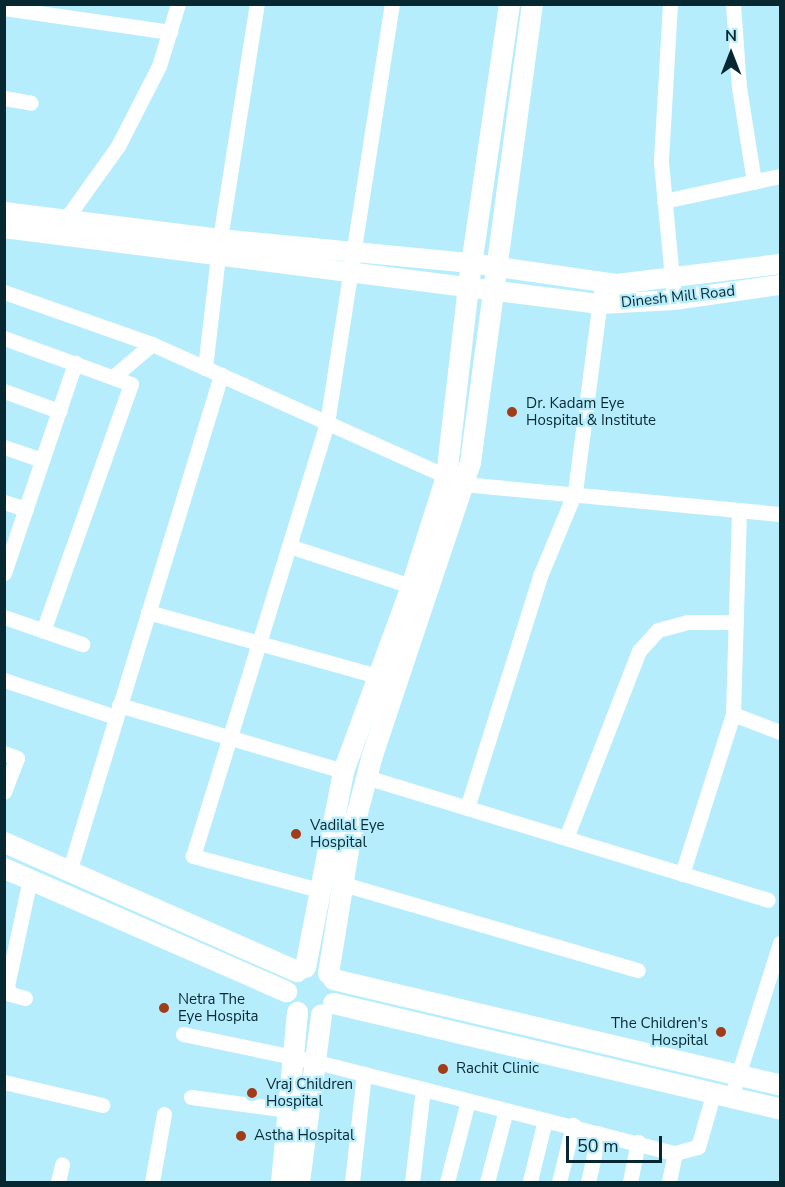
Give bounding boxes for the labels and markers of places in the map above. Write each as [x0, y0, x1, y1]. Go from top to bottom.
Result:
place label: Dr. Kadam Eye Hospital & Institute [526, 394, 656, 429]
marker: Dr. Kadam Eye Hospital & Institute [503, 403, 521, 421]
place label: Vadilal Eye Hospital [310, 816, 385, 851]
marker: Vadilal Eye Hospital [287, 825, 305, 843]
place label: Netra The Eye Hospita [178, 990, 258, 1025]
marker: Netra The Eye Hospita [155, 999, 173, 1017]
place label: The Children's Hospital [611, 1014, 708, 1049]
marker: The Children's Hospital [712, 1023, 730, 1041]
marker: Rachit Clinic [434, 1060, 452, 1078]
place label: Rachit Clinic [456, 1060, 539, 1078]
place label: Vraj Children Hospital [266, 1075, 353, 1110]
marker: Vraj Children Hospital [243, 1084, 261, 1102]
marker: Astha Hospital [232, 1127, 250, 1145]
place label: Astha Hospital [254, 1127, 354, 1145]

